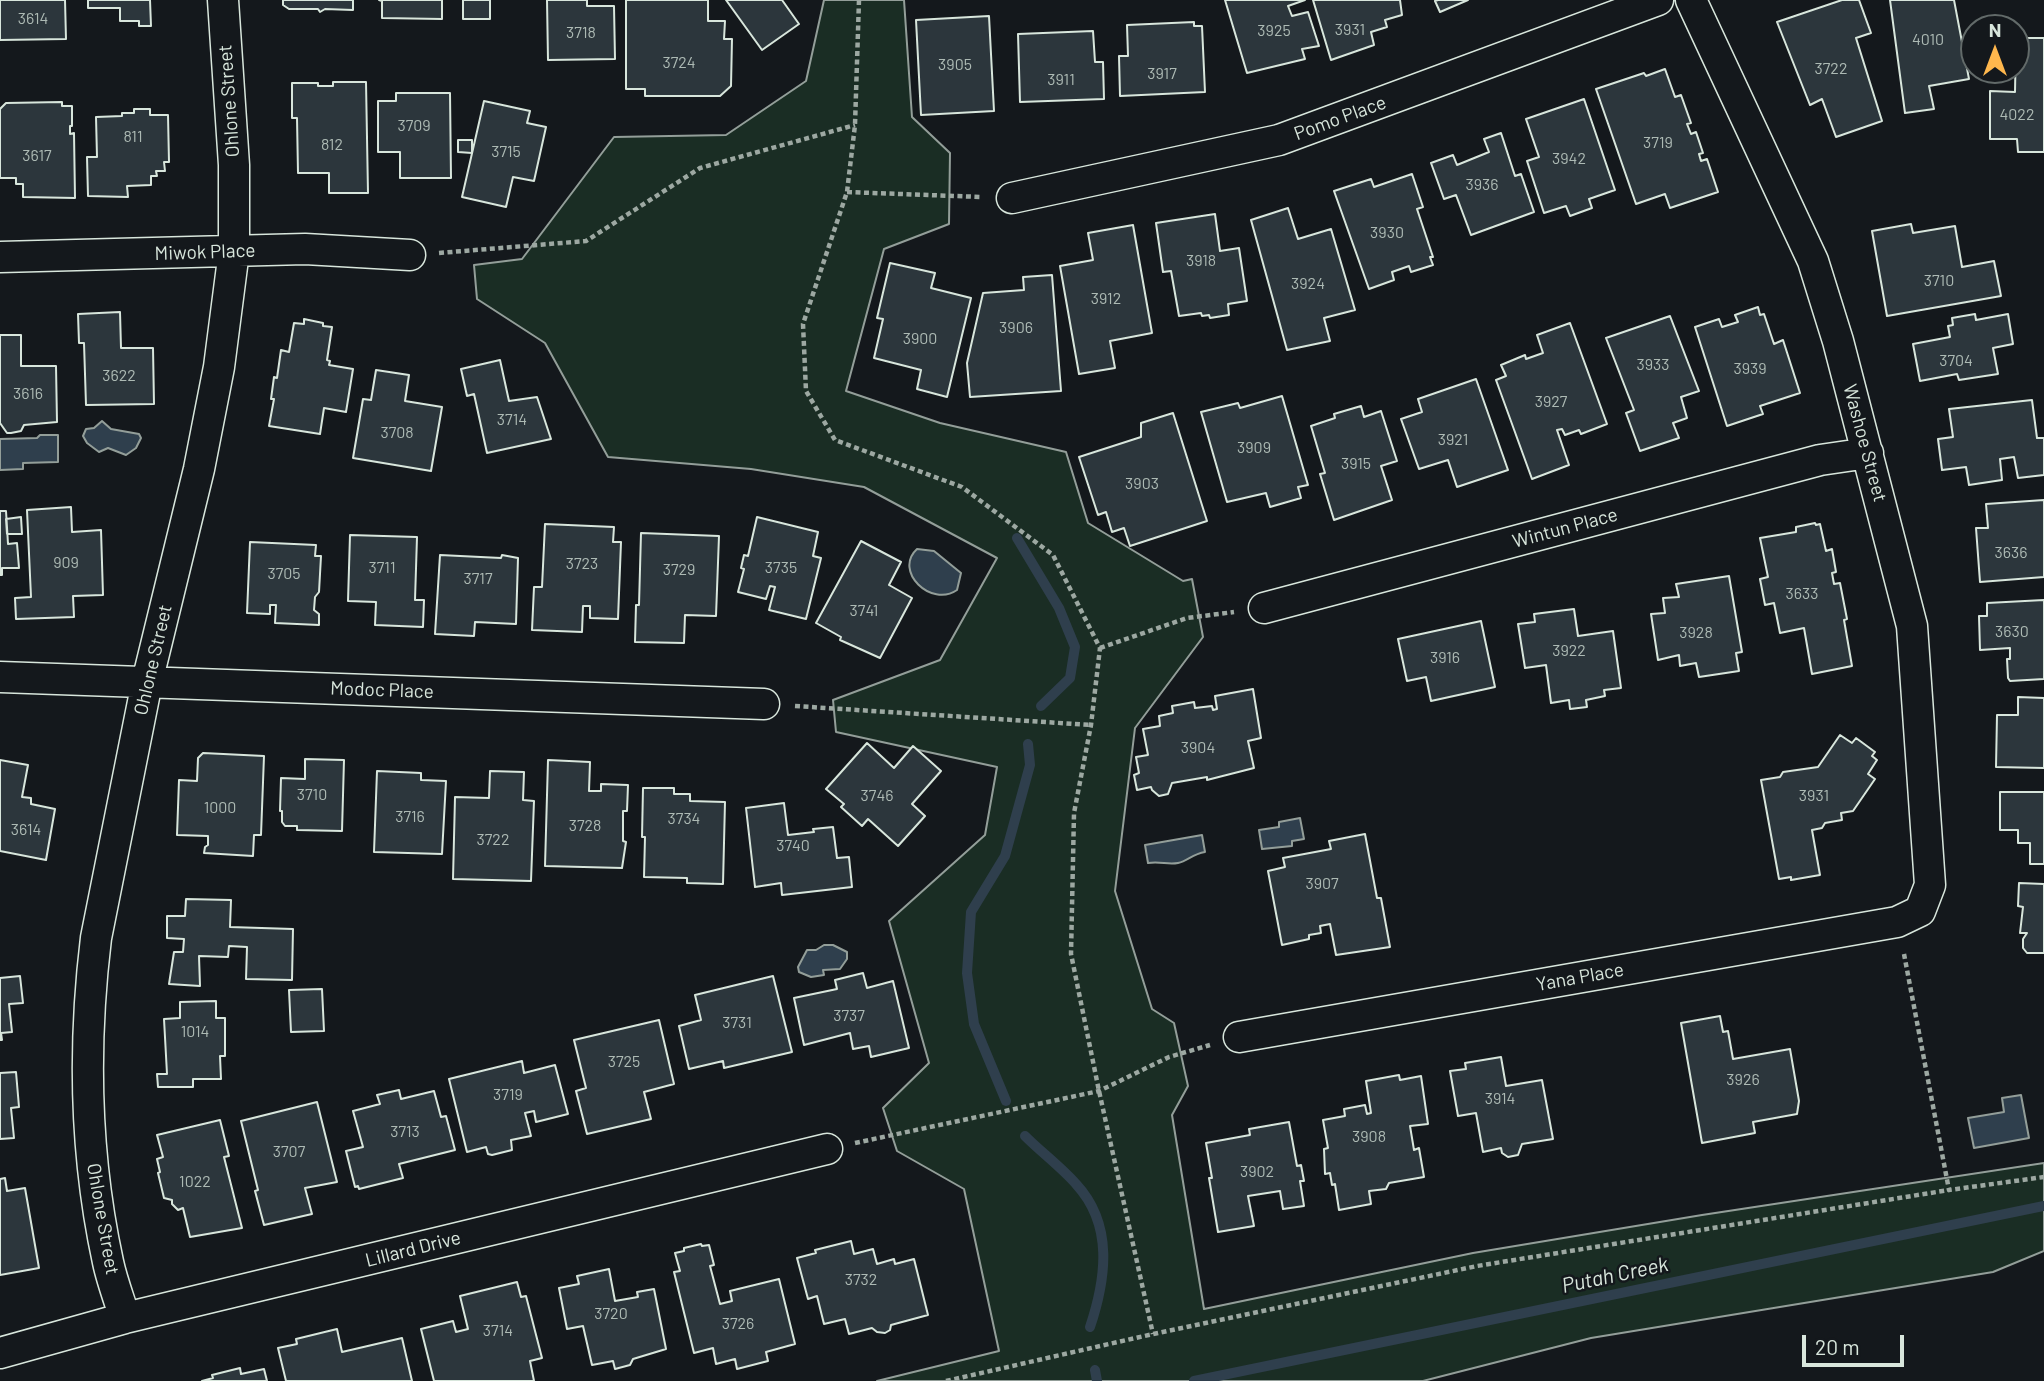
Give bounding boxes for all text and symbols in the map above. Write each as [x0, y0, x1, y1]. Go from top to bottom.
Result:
house number: 3614 [18, 9, 48, 29]
north arrow [1960, 14, 2030, 84]
text: N [1989, 18, 2001, 41]
house number: 3931 [1335, 20, 1365, 40]
house number: 3925 [1257, 21, 1291, 41]
house number: 3718 [566, 23, 596, 43]
house number: 4010 [1912, 30, 1944, 50]
street label: Ohlone Street [214, 44, 244, 158]
house number: 3724 [662, 53, 696, 73]
house number: 3905 [938, 55, 972, 75]
house number: 3722 [1815, 59, 1847, 79]
house number: 3917 [1147, 64, 1177, 84]
house number: 3911 [1047, 70, 1075, 90]
street label: Pomo Place [1291, 91, 1389, 145]
house number: 4022 [1999, 105, 2035, 125]
house number: 3709 [397, 116, 431, 136]
house number: 811 [123, 127, 143, 147]
house number: 3719 [1643, 133, 1673, 153]
house number: 812 [321, 135, 343, 155]
house number: 3715 [491, 142, 521, 162]
house number: 3617 [22, 146, 52, 166]
house number: 3942 [1552, 149, 1586, 169]
house number: 3936 [1465, 175, 1499, 195]
house number: 3930 [1370, 223, 1404, 243]
street label: Miwok Place [154, 239, 256, 265]
house number: 3918 [1186, 251, 1216, 271]
house number: 3710 [1924, 271, 1954, 291]
house number: 3924 [1291, 274, 1325, 294]
house number: 3912 [1091, 289, 1121, 309]
house number: 3906 [999, 318, 1033, 338]
house number: 3900 [903, 329, 937, 349]
house number: 3704 [1939, 351, 1973, 371]
house number: 3933 [1636, 355, 1670, 375]
house number: 3939 [1733, 359, 1767, 379]
house number: 3622 [102, 366, 136, 386]
street label: Washoe Street [1838, 382, 1892, 504]
house number: 3616 [13, 384, 43, 404]
house number: 3927 [1535, 392, 1567, 412]
house number: 3714 [497, 410, 527, 430]
house number: 3708 [380, 423, 414, 443]
house number: 3921 [1438, 430, 1468, 450]
house number: 3909 [1237, 438, 1271, 458]
house number: 3915 [1341, 454, 1371, 474]
house number: 3903 [1125, 474, 1159, 494]
street label: Wintun Place [1510, 503, 1620, 553]
house number: 3636 [1995, 543, 2027, 563]
house number: 909 [53, 553, 79, 573]
house number: 3723 [566, 554, 598, 574]
house number: 3711 [368, 558, 396, 578]
house number: 3735 [765, 558, 797, 578]
house number: 3729 [663, 560, 695, 580]
house number: 3705 [267, 564, 301, 584]
house number: 3717 [463, 569, 493, 589]
house number: 3633 [1786, 584, 1818, 604]
house number: 3741 [850, 601, 878, 621]
street label: Ohlone Street [129, 603, 177, 717]
house number: 3630 [1995, 622, 2029, 642]
house number: 3928 [1679, 623, 1713, 643]
house number: 3922 [1552, 641, 1586, 661]
house number: 3916 [1430, 648, 1460, 668]
street label: Modoc Place [330, 677, 434, 703]
house number: 3904 [1181, 738, 1215, 758]
house number: 3710 [297, 785, 327, 805]
house number: 3746 [861, 786, 893, 806]
house number: 3931 [1799, 786, 1829, 806]
house number: 1000 [204, 798, 236, 818]
house number: 3716 [395, 807, 425, 827]
house number: 3734 [668, 809, 700, 829]
house number: 3728 [569, 816, 601, 836]
house number: 3614 [11, 820, 41, 840]
house number: 3722 [477, 830, 509, 850]
house number: 3740 [776, 836, 810, 856]
house number: 3907 [1305, 874, 1339, 894]
street label: Yana Place [1534, 958, 1626, 996]
house number: 3737 [833, 1006, 865, 1026]
house number: 3731 [722, 1013, 752, 1033]
house number: 1014 [181, 1022, 209, 1042]
house number: 3725 [608, 1052, 640, 1072]
house number: 3926 [1726, 1070, 1760, 1090]
house number: 3719 [493, 1085, 523, 1105]
house number: 3914 [1485, 1089, 1515, 1109]
house number: 3713 [390, 1122, 420, 1142]
house number: 3908 [1352, 1127, 1386, 1147]
house number: 3707 [273, 1142, 305, 1162]
street label: Ohlone Street [82, 1162, 124, 1276]
house number: 3902 [1240, 1162, 1274, 1182]
house number: 1022 [179, 1172, 211, 1192]
street label: Lillard Drive [363, 1226, 463, 1272]
water label: Putah Creek [1560, 1251, 1670, 1299]
house number: 3732 [845, 1270, 877, 1290]
house number: 3720 [594, 1304, 628, 1324]
house number: 3726 [722, 1314, 754, 1334]
house number: 3714 [483, 1321, 513, 1341]
scale bar [1806, 1322, 1908, 1366]
text: 20 m [1815, 1334, 1860, 1359]

